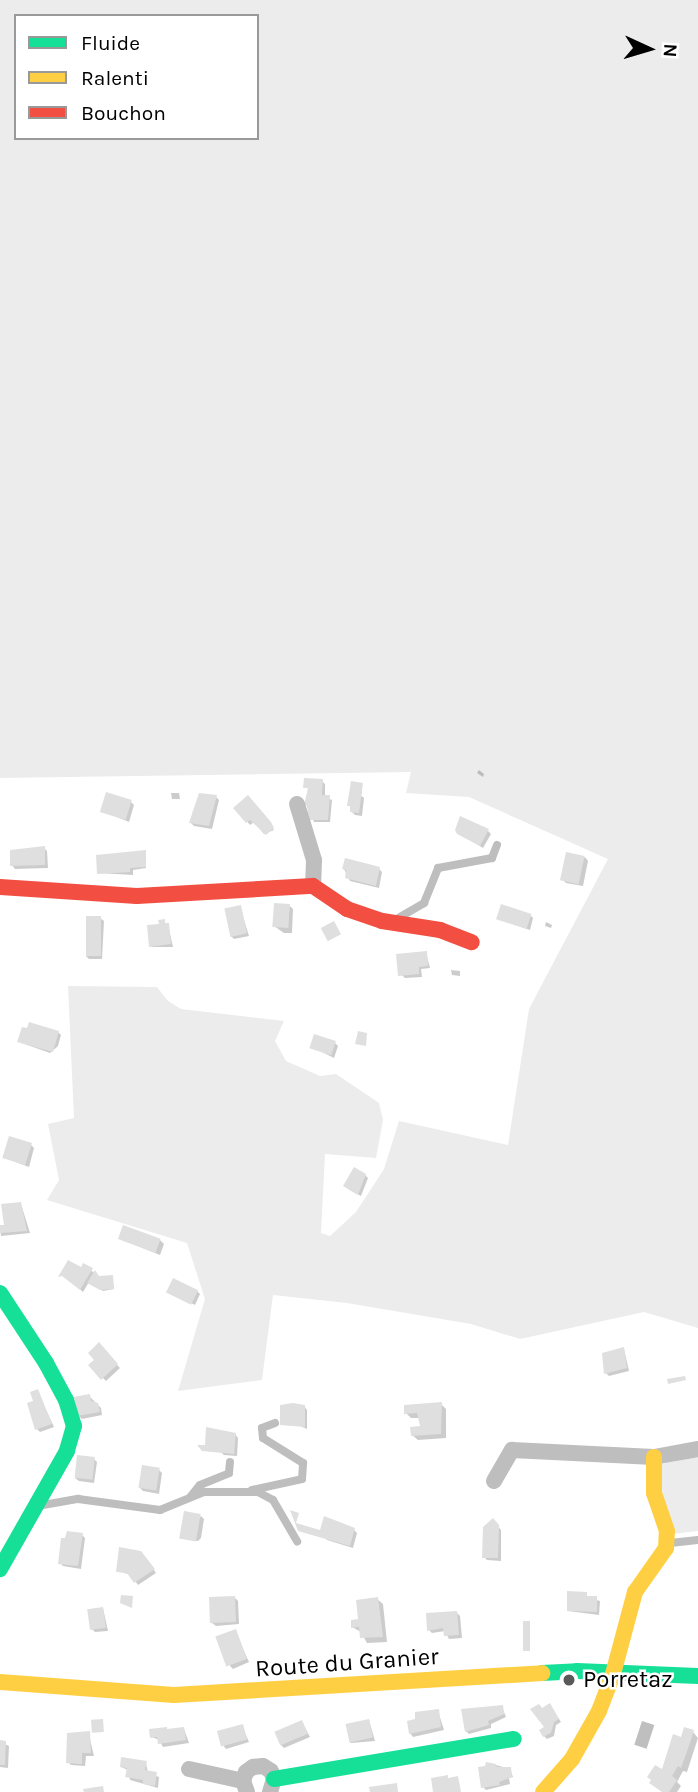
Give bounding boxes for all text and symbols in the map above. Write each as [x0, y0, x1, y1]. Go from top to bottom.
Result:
legend [14, 14, 259, 140]
north arrow [614, 14, 684, 84]
text: Fluide [81, 31, 140, 55]
text: N [659, 43, 681, 58]
text: Ralenti [81, 66, 149, 90]
text: Bouchon [81, 101, 166, 125]
street label: Route du Granier [254, 1642, 440, 1684]
place label: Porretaz [583, 1666, 673, 1694]
marker: Porretaz [561, 1672, 577, 1688]

